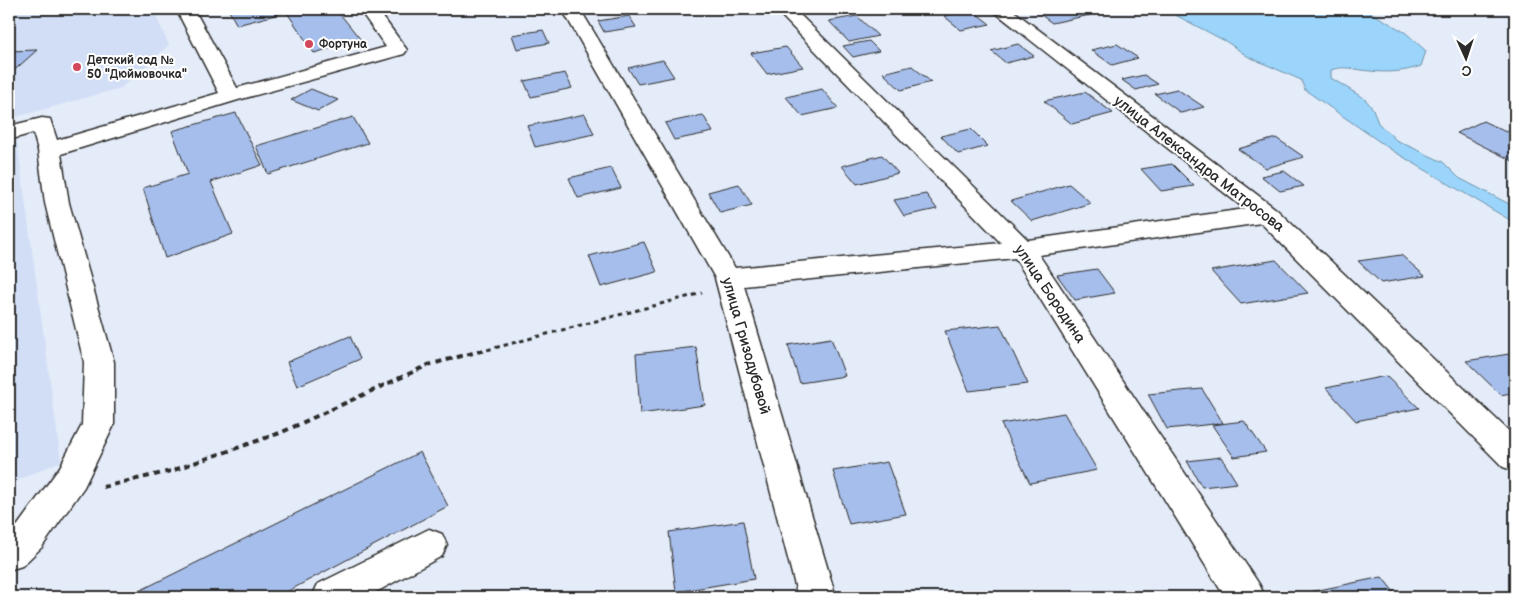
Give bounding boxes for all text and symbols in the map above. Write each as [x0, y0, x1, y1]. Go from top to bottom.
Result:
north arrow [1442, 32, 1492, 82]
place label: Фортуна [319, 37, 368, 52]
marker: Фортуна [303, 38, 315, 50]
place label: Детский сад № 50 "Дюймовочка" [87, 53, 187, 82]
marker: Детский сад № 50 "Дюймовочка" [71, 61, 83, 73]
text: С [1461, 62, 1472, 79]
street label: улица Александра Матросова [1110, 92, 1288, 237]
street label: улица Бородина [1010, 241, 1090, 347]
street label: улица Гризодубовой [717, 275, 775, 417]

